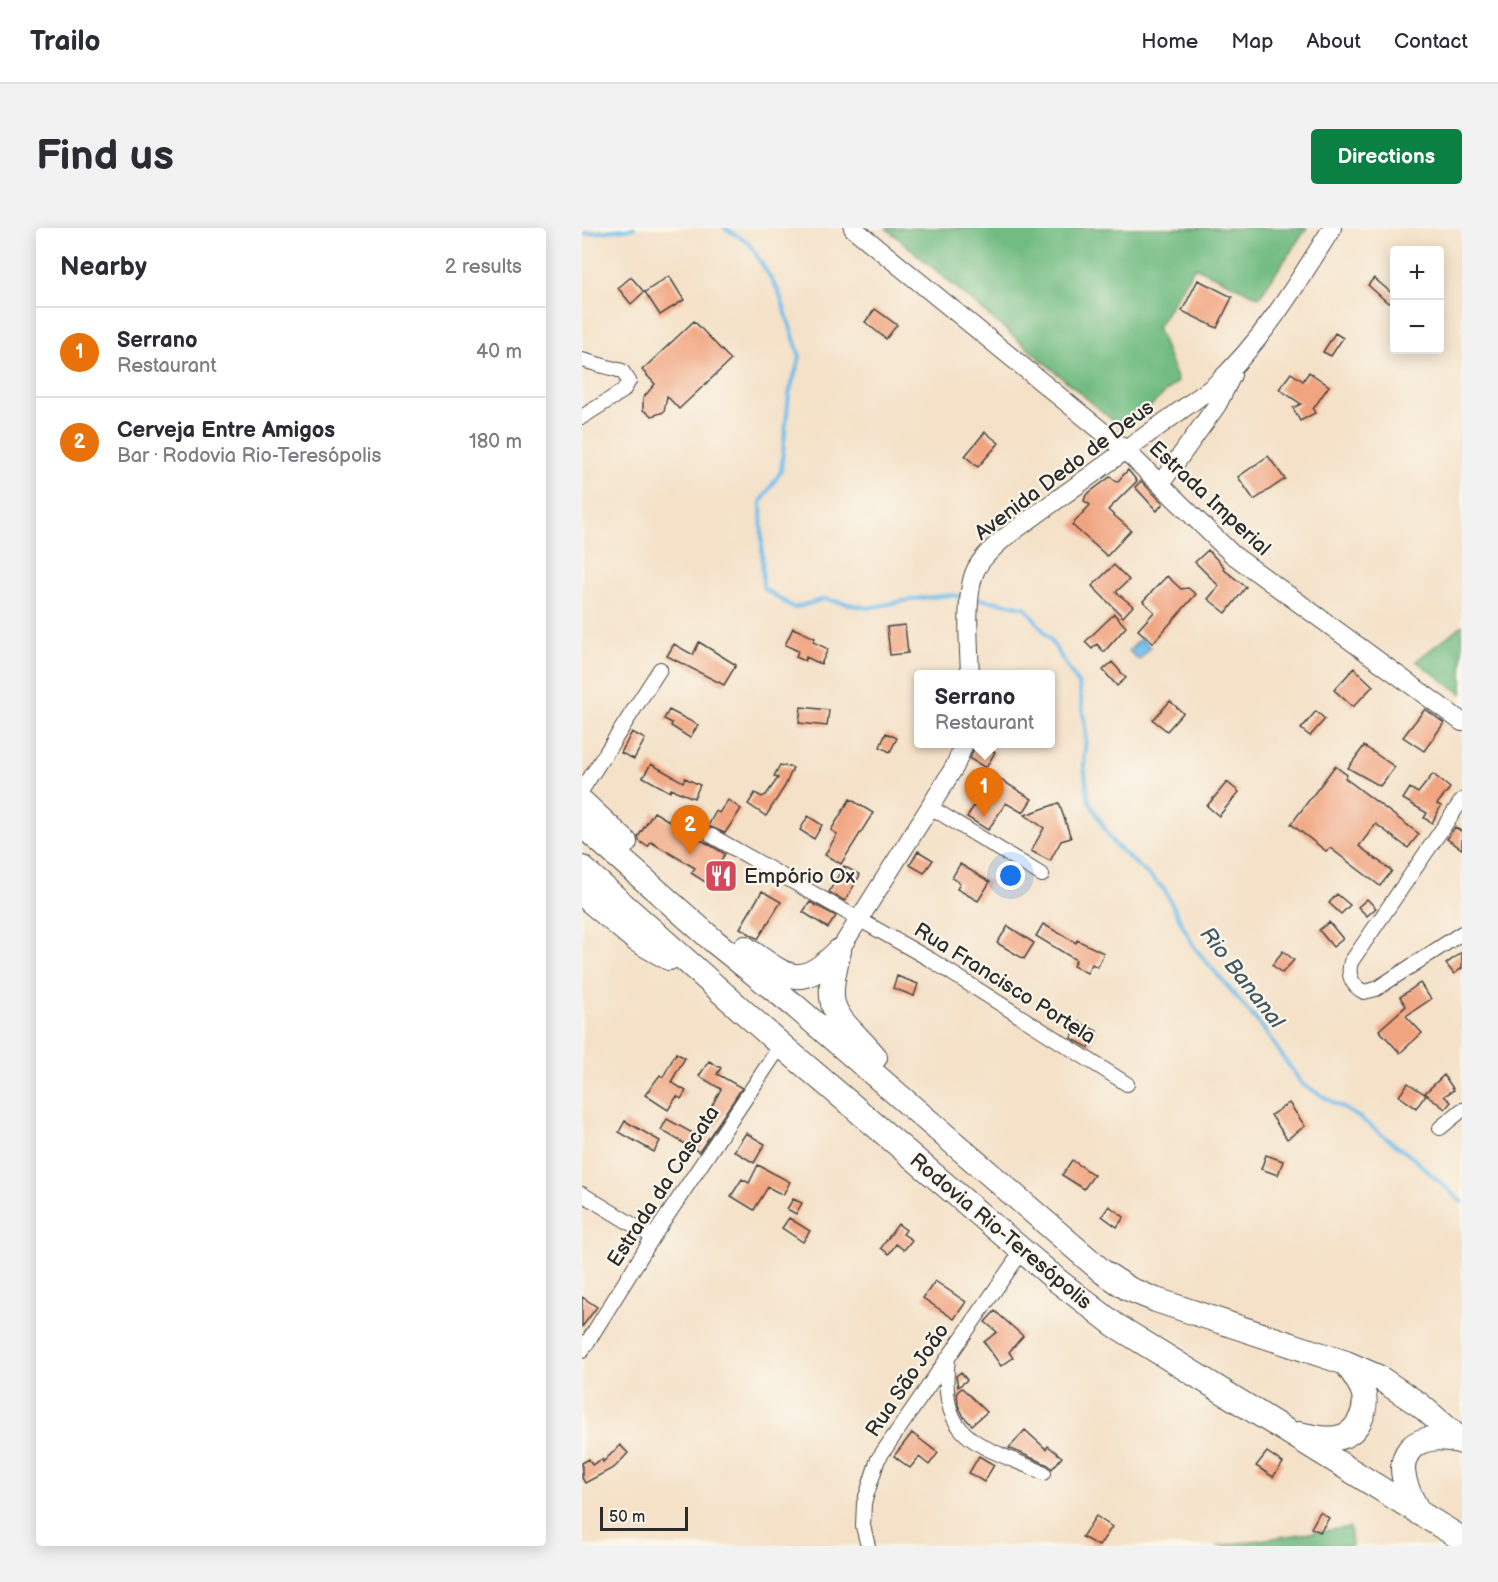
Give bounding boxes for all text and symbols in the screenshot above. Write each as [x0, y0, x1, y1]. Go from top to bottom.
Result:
text: Trailo [30, 25, 101, 58]
text: Home [1141, 29, 1198, 54]
text: Map [1231, 29, 1273, 54]
text: About [1306, 29, 1361, 54]
text: Contact [1394, 29, 1468, 54]
button: Directions [1311, 129, 1462, 184]
text: Find us [36, 131, 174, 182]
map controls [1390, 246, 1444, 354]
button: + [1390, 246, 1444, 300]
text: Nearby [60, 252, 147, 283]
text: 2 results [445, 255, 522, 279]
button: − [1390, 300, 1444, 354]
text: Serrano [117, 327, 197, 354]
text: 1 [75, 340, 84, 364]
text: 40 m [476, 340, 522, 364]
text: Restaurant [117, 354, 217, 378]
street label: Avenida Dedo de Deus [970, 395, 1159, 546]
text: Cerveja Entre Amigos [117, 417, 335, 444]
text: 2 [74, 430, 85, 454]
text: 180 m [469, 430, 522, 454]
street label: Estrada Imperial [1144, 436, 1276, 561]
text: Bar · Rodovia Rio-Teresópolis [117, 444, 381, 468]
popup [914, 670, 1055, 748]
text: Serrano [935, 684, 1015, 711]
text: Restaurant [935, 711, 1034, 735]
pin: 1 [964, 768, 1004, 817]
pin: 2 [670, 806, 710, 855]
restaurant icon: Empório Ox [703, 858, 739, 894]
your location [996, 861, 1025, 890]
place label: Empório Ox [744, 864, 855, 889]
street label: Rua Francisco Portela [909, 917, 1100, 1050]
water label: Rio Bananal [1194, 922, 1290, 1035]
street label: Estrada da Cascata [602, 1101, 725, 1271]
street label: Rodovia Rio-Teresópolis [905, 1148, 1097, 1315]
street label: Rua São João [860, 1319, 955, 1442]
scale bar [600, 1504, 688, 1532]
text: 50 m [609, 1508, 645, 1527]

